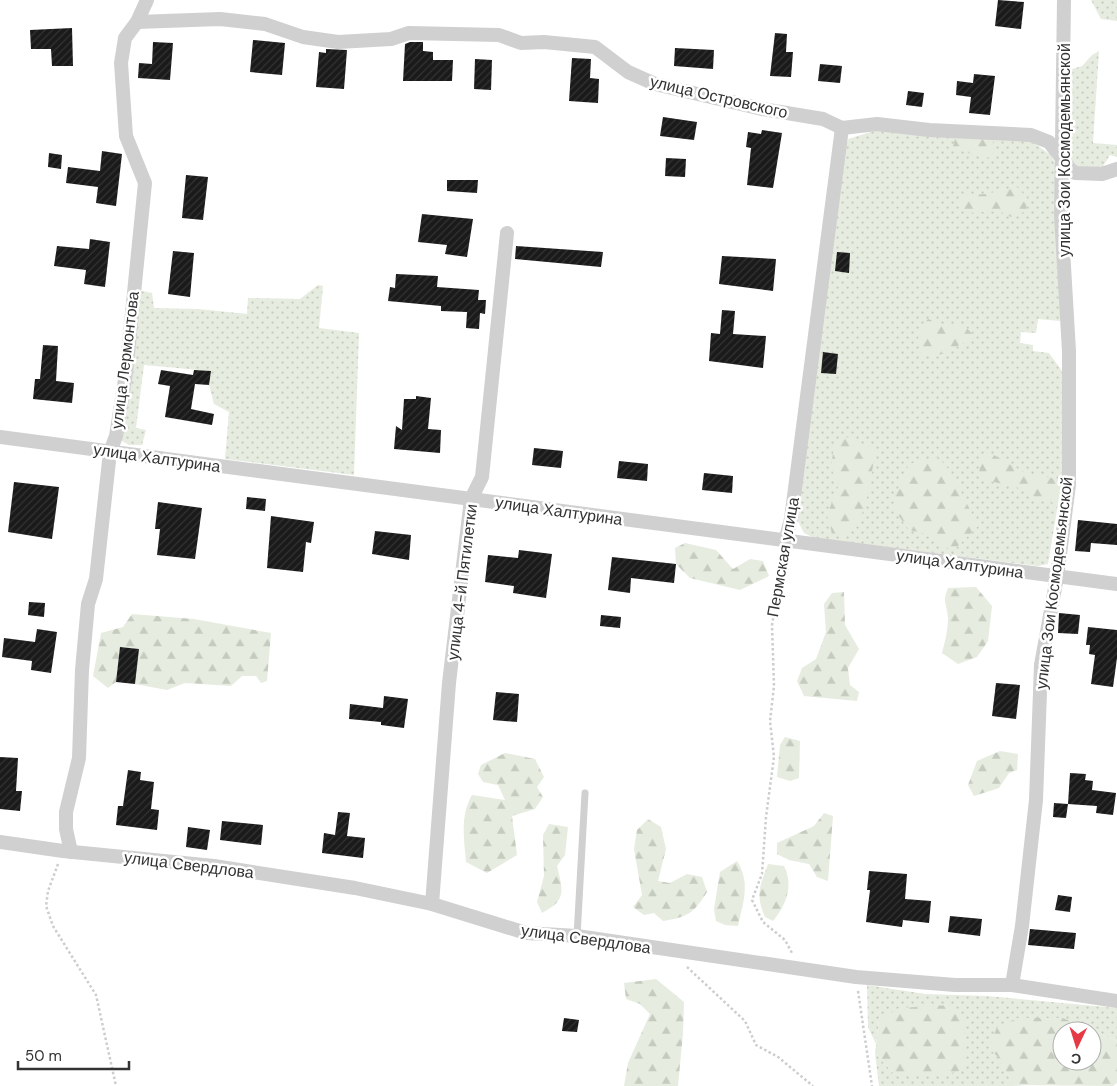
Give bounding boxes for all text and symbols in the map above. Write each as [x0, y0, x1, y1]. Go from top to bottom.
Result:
street label: улица Зои Космодемьянской [1054, 43, 1075, 257]
street label: улица Островского [648, 71, 790, 123]
street label: улица Лермонтова [106, 290, 144, 430]
street label: улица Халтурина [92, 439, 222, 477]
street label: улица Зои Космодемьянской [1031, 476, 1077, 690]
street label: улица Халтурина [494, 492, 624, 530]
street label: Пермская улица [762, 495, 804, 619]
street label: улица 4-й Пятилетки [442, 503, 482, 661]
street label: улица Халтурина [895, 545, 1025, 583]
street label: улица Свердлова [123, 847, 255, 883]
street label: улица Свердлова [520, 920, 652, 958]
north arrow [1052, 1021, 1102, 1071]
scale bar [18, 1038, 129, 1070]
text: 50 m [25, 1046, 62, 1066]
text: С [1070, 1050, 1082, 1068]

